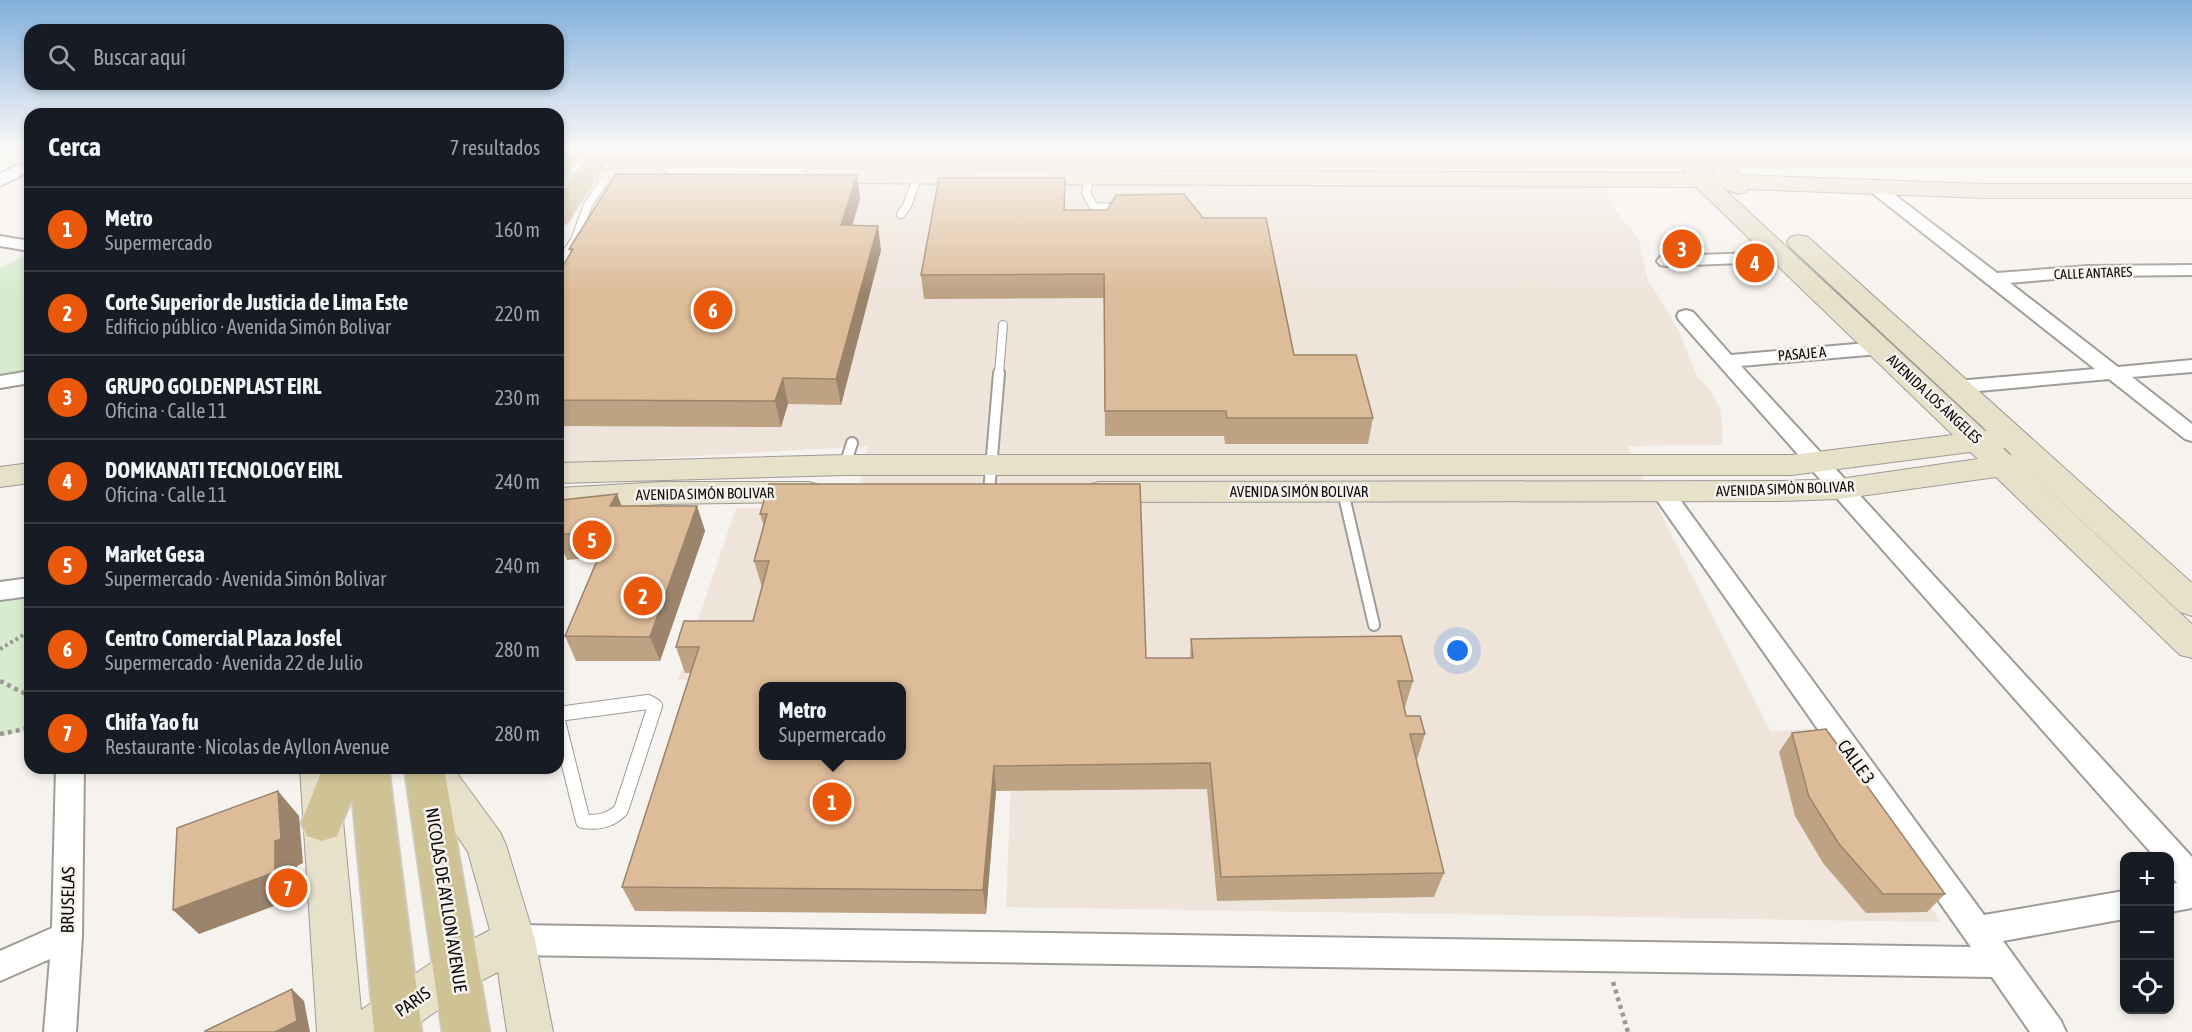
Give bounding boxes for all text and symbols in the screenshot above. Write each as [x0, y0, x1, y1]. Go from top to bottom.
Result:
search box [24, 24, 564, 90]
icon: search [45, 41, 78, 74]
text: Buscar aquí [93, 44, 186, 70]
text: Cerca [48, 132, 101, 162]
text: 7 resultados [450, 136, 540, 159]
text: Metro [105, 205, 153, 231]
text: 1 [63, 218, 72, 241]
text: 160 m [495, 218, 540, 241]
pin: 3 [1662, 226, 1702, 272]
text: Supermercado [105, 231, 212, 254]
pin: 4 [1736, 240, 1774, 286]
street label: CALLE ANTARES [2054, 264, 2133, 282]
pin: 6 [694, 288, 732, 332]
text: Corte Superior de Justicia de Lima Este [105, 289, 408, 315]
text: 2 [63, 302, 72, 325]
text: 220 m [495, 302, 540, 325]
text: Edificio público · Avenida Simón Bolivar [105, 315, 391, 338]
street label: PASAJE A [1777, 343, 1827, 364]
street label: AVENIDA LOS ÁNGELES [1884, 350, 1985, 447]
text: GRUPO GOLDENPLAST EIRL [105, 373, 321, 399]
text: 3 [63, 386, 72, 409]
text: 230 m [495, 386, 540, 409]
text: Oficina · Calle 11 [105, 399, 227, 422]
text: DOMKANATI TECNOLOGY EIRL [105, 457, 342, 483]
text: 4 [63, 470, 72, 493]
text: 240 m [495, 470, 540, 493]
street label: AVENIDA SIMÓN BOLIVAR [1715, 478, 1855, 499]
text: Oficina · Calle 11 [105, 483, 227, 506]
street label: AVENIDA SIMÓN BOLIVAR [1230, 483, 1369, 500]
street label: AVENIDA SIMÓN BOLIVAR [636, 484, 775, 503]
pin: 5 [572, 518, 612, 562]
text: Market Gesa [105, 541, 205, 567]
text: 5 [63, 554, 72, 577]
text: 240 m [495, 554, 540, 577]
text: Supermercado · Avenida Simón Bolivar [105, 567, 386, 590]
pin: 2 [624, 574, 662, 618]
text: Centro Comercial Plaza Josfel [105, 625, 342, 651]
your location [1443, 636, 1472, 665]
text: 6 [63, 638, 72, 661]
text: 280 m [495, 638, 540, 661]
text: Supermercado · Avenida 22 de Julio [105, 651, 363, 674]
popup [759, 682, 906, 760]
text: Metro [779, 697, 827, 723]
text: Chifa Yao fu [105, 709, 199, 735]
text: 7 [63, 722, 72, 745]
text: 280 m [495, 722, 540, 745]
text: Supermercado [779, 723, 886, 746]
text: Restaurante · Nicolas de Ayllon Avenue [105, 735, 389, 758]
street label: CALLE 3 [1833, 736, 1879, 788]
pin: 1 [812, 780, 852, 824]
street label: NICOLAS DE AYLLON AVENUE [422, 806, 471, 994]
map controls [2120, 852, 2174, 1014]
button: + [2120, 852, 2174, 906]
street label: BRUSELAS [56, 866, 79, 934]
pin: 7 [268, 866, 308, 910]
button: − [2120, 906, 2174, 960]
button: locate [2120, 960, 2174, 1014]
street label: PARIS [391, 982, 435, 1021]

